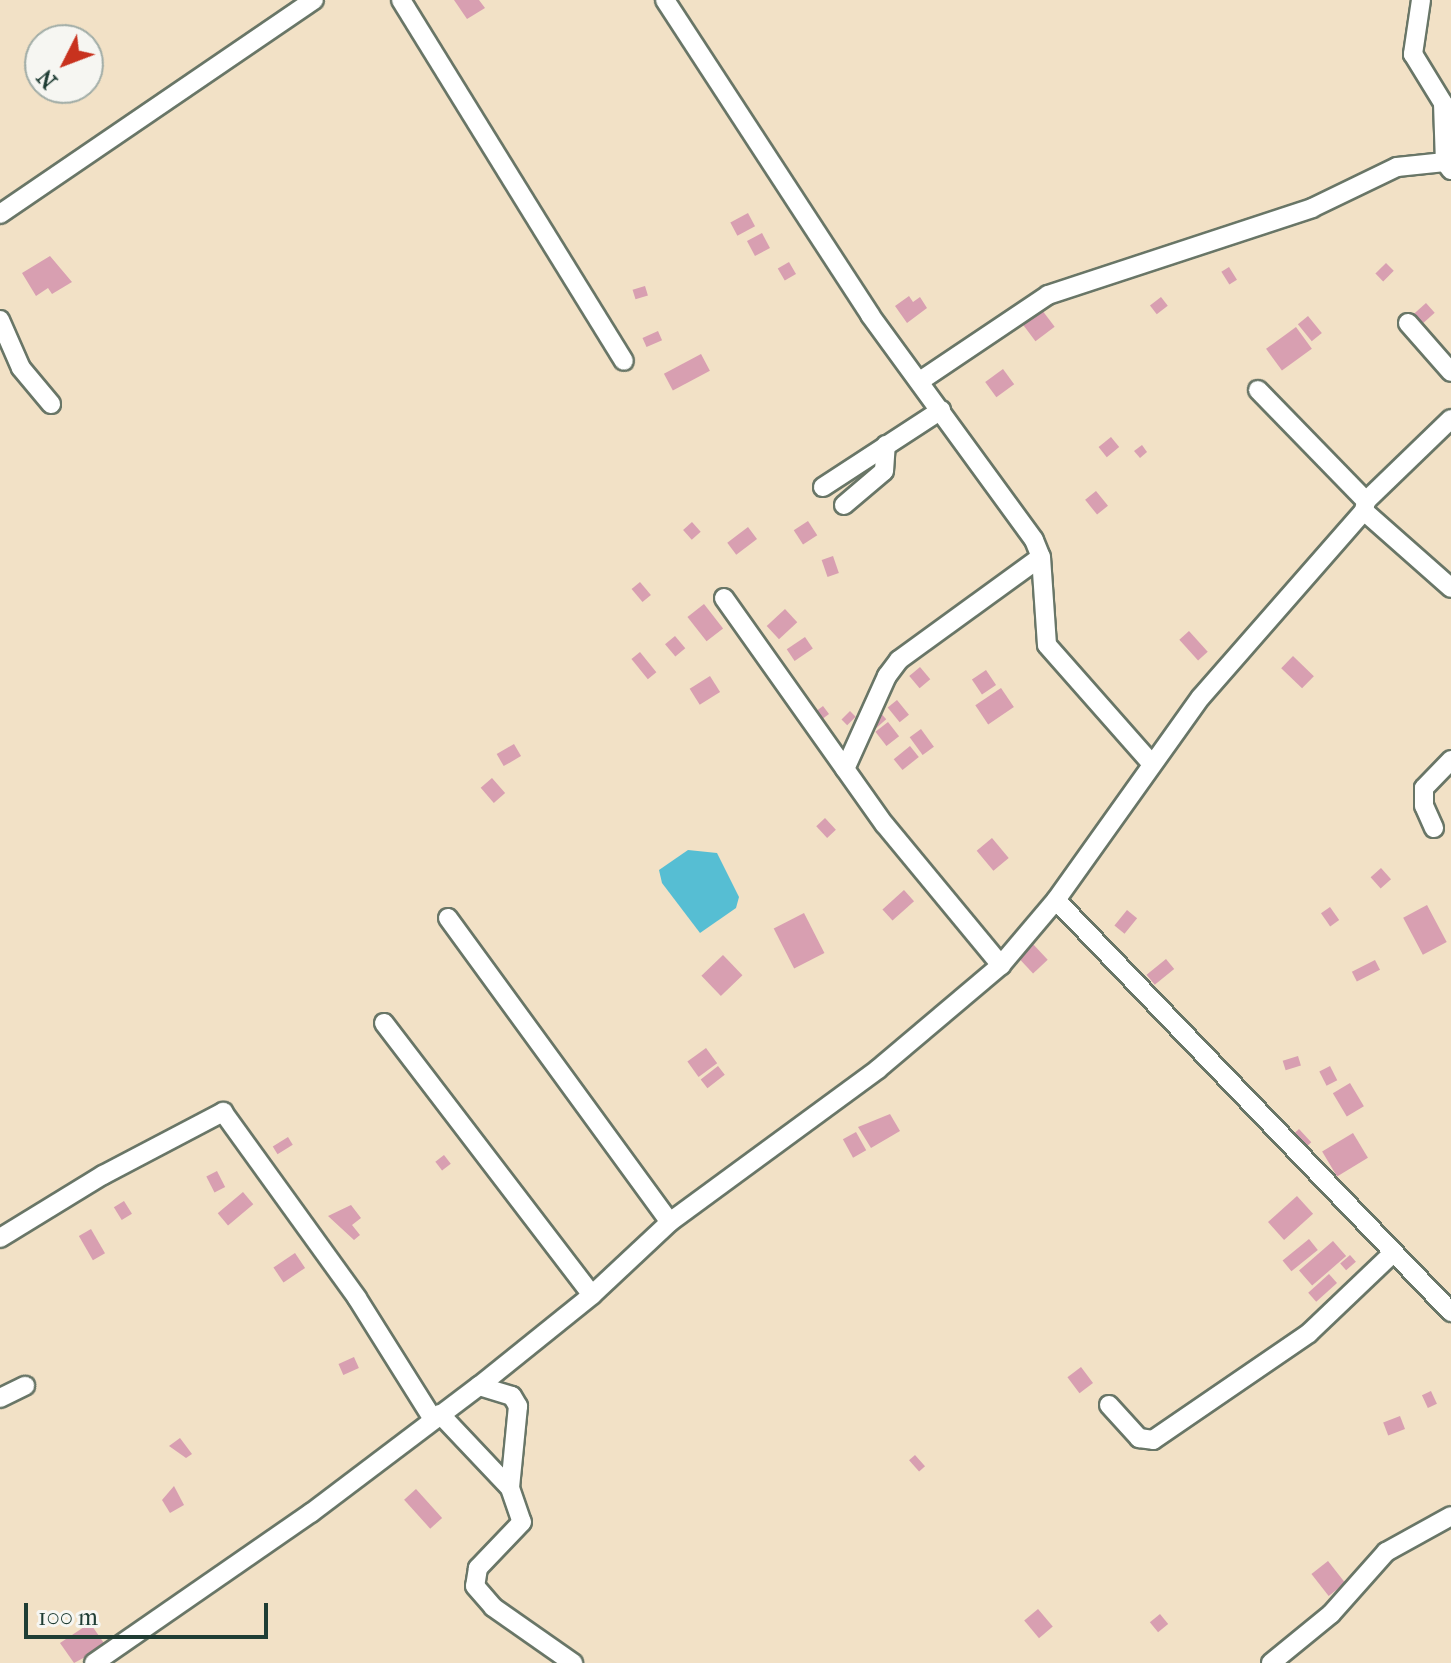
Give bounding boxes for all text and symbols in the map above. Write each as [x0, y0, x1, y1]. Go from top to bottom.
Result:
north arrow [24, 24, 104, 104]
text: N [32, 64, 63, 94]
scale bar [28, 1587, 272, 1637]
text: 100 m [38, 1603, 98, 1631]

